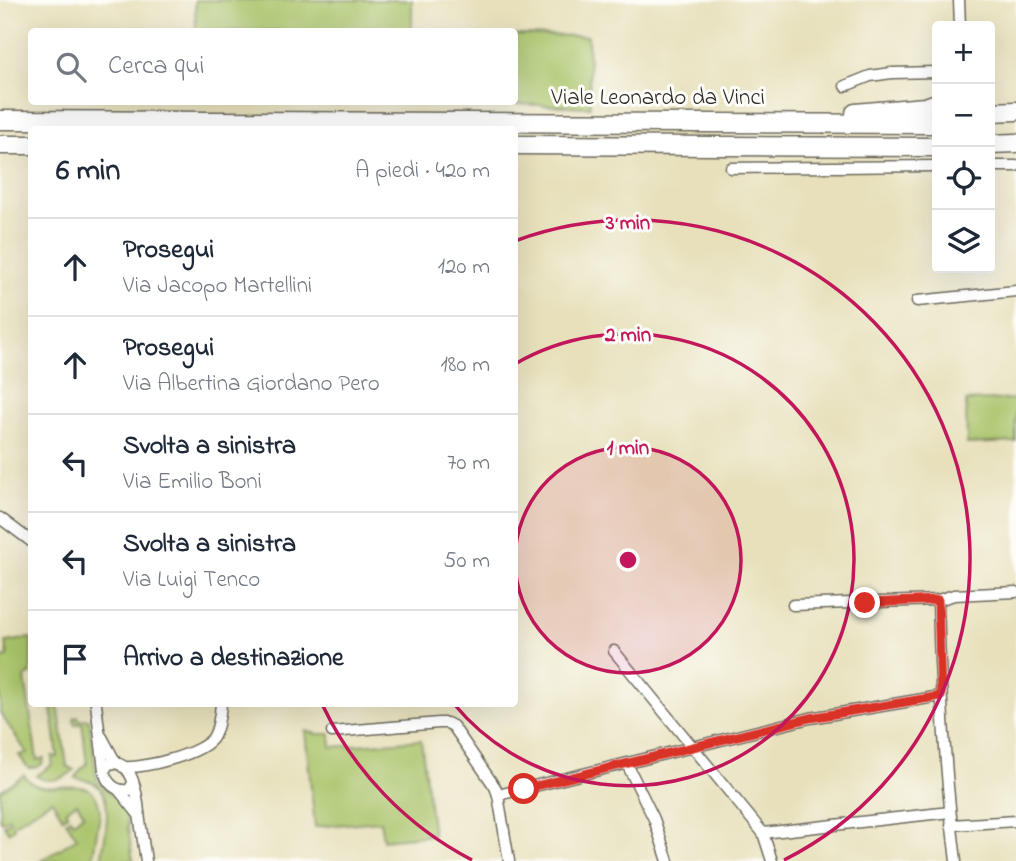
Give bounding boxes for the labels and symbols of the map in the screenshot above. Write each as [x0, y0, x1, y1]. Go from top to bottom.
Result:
street label: Viale Leonardo da Vinci [550, 82, 765, 115]
text: 3 min [605, 209, 650, 239]
text: 2 min [604, 321, 651, 351]
text: 1 min [607, 434, 649, 464]
centre of rings [616, 548, 640, 572]
route end [849, 587, 880, 618]
route start [508, 773, 539, 804]

